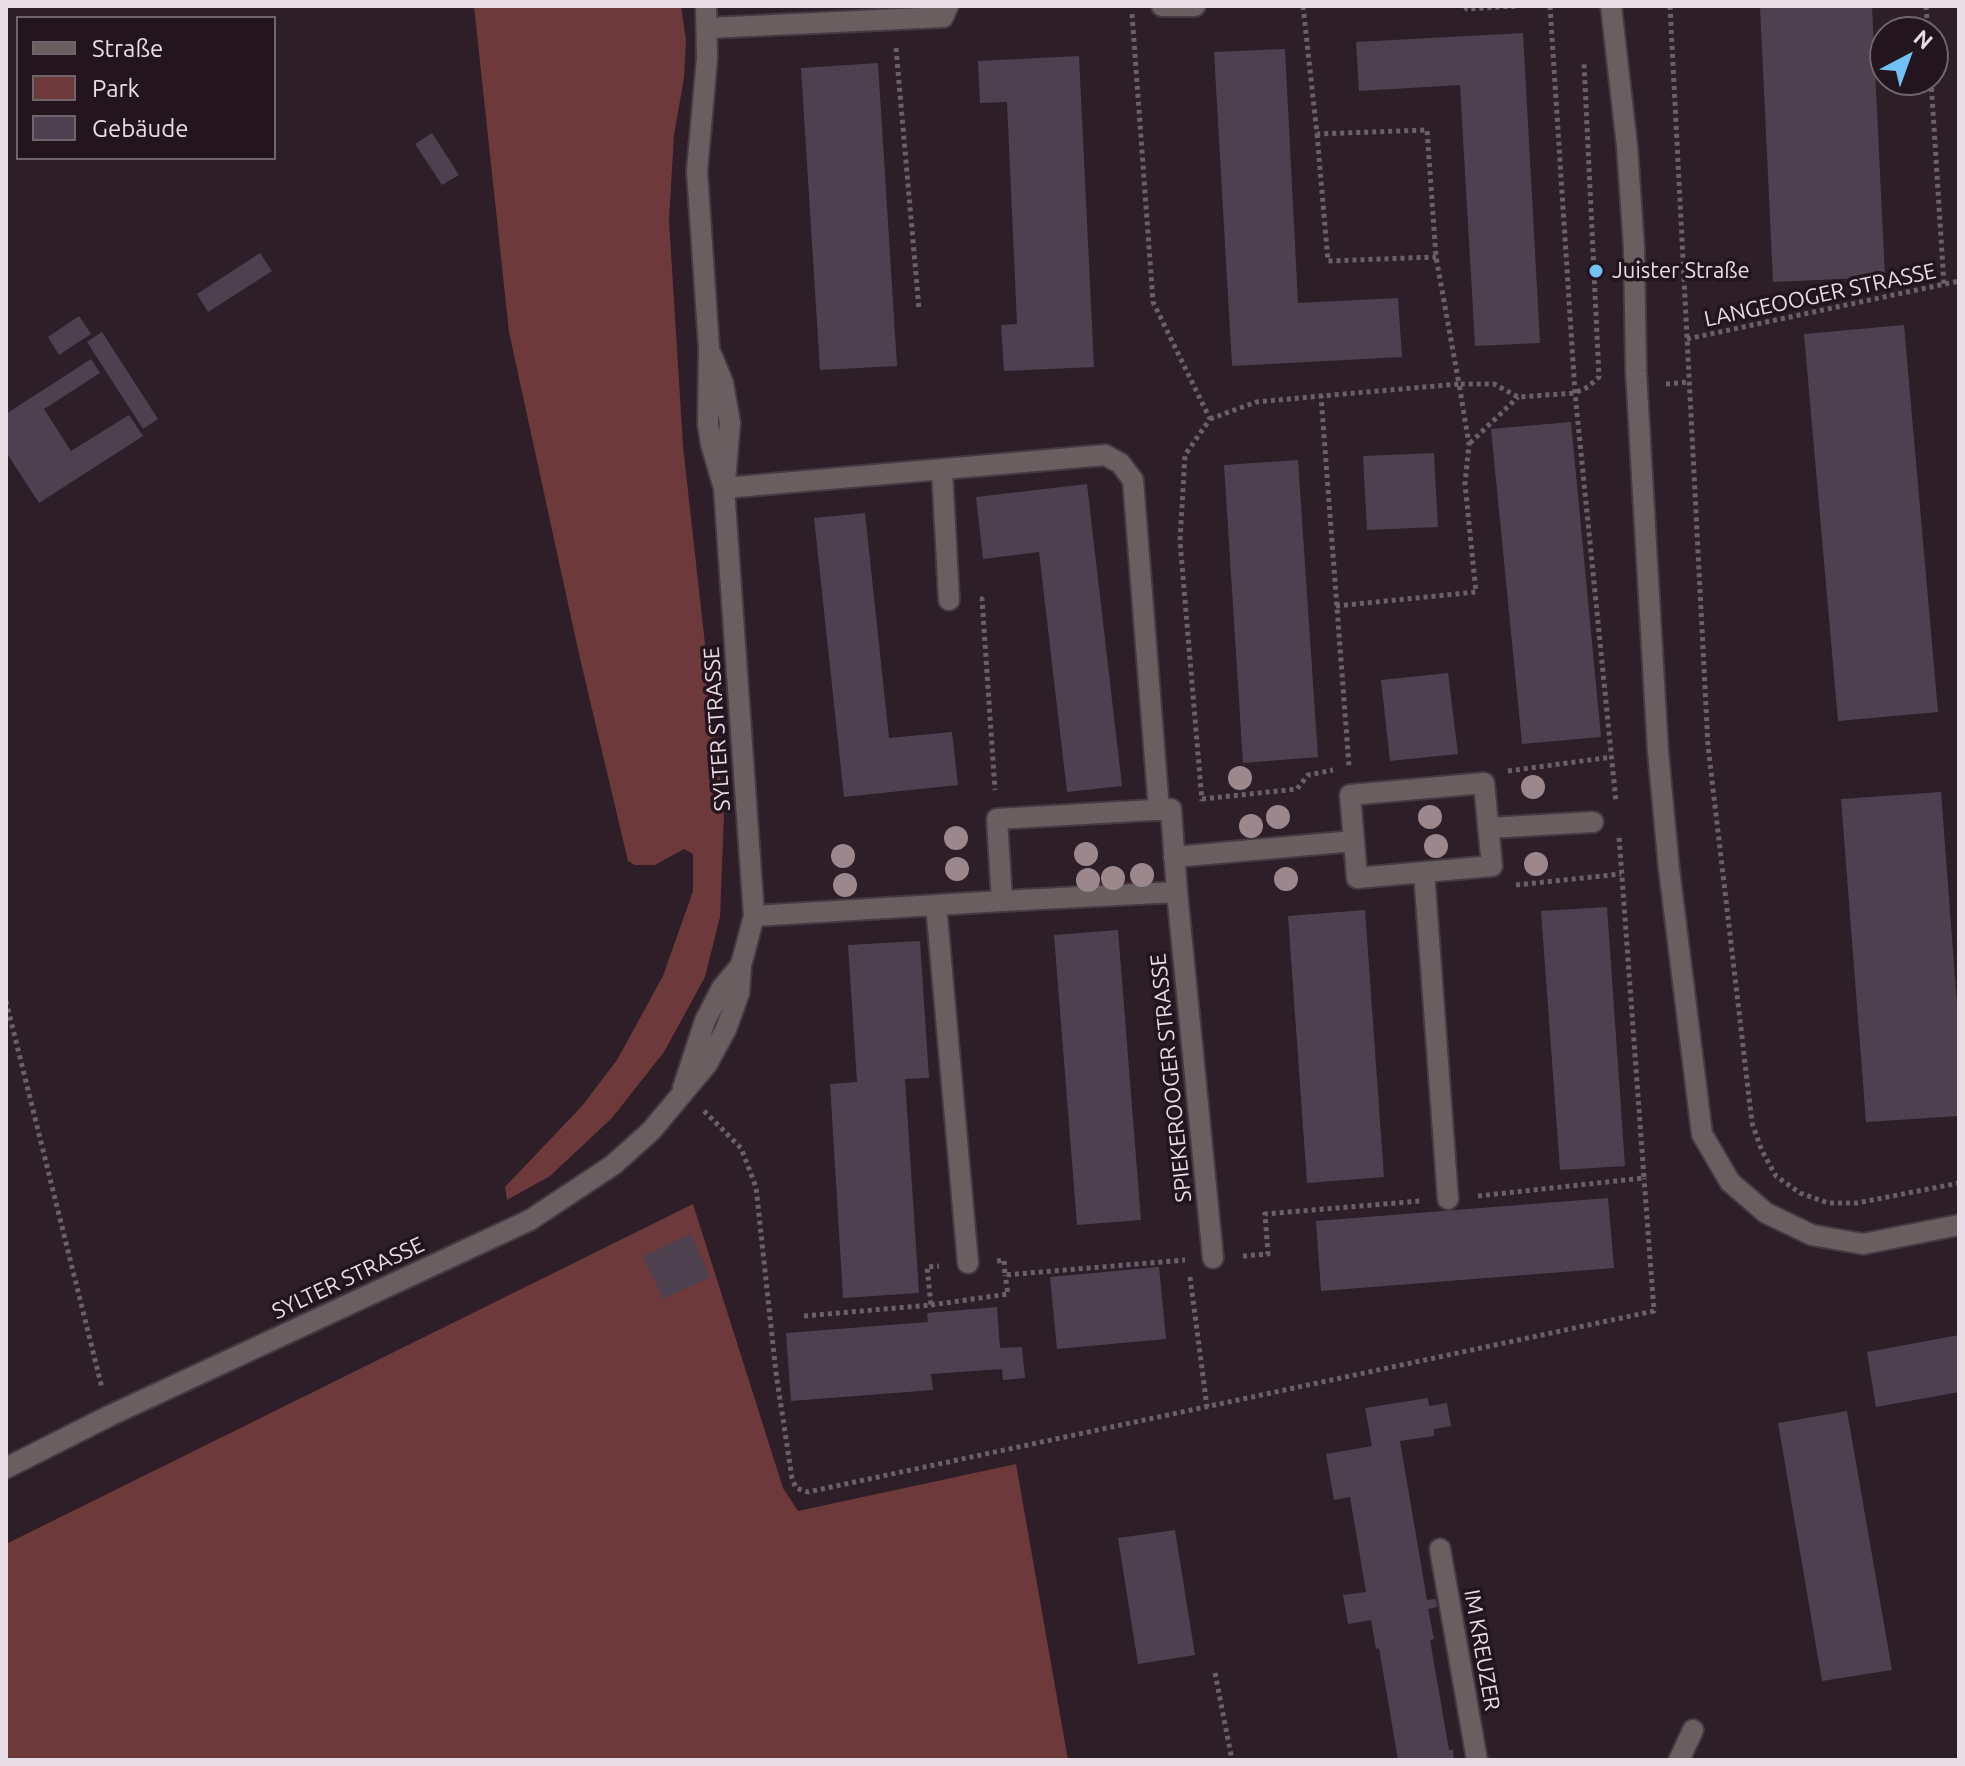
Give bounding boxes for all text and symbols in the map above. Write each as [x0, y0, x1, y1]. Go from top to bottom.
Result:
legend [16, 16, 276, 160]
north arrow [1869, 16, 1949, 96]
text: N [1909, 24, 1938, 54]
text: Straße [92, 35, 163, 62]
text: Park [92, 75, 140, 102]
text: Gebäude [92, 115, 189, 142]
place label: Juister Straße [1612, 258, 1750, 284]
street label: LANGEOOGER STRASSE [1702, 258, 1938, 332]
marker: Juister Straße [1587, 262, 1605, 280]
street label: SYLTER STRASSE [698, 646, 736, 812]
street label: SPIEKEROOGER STRASSE [1145, 952, 1197, 1204]
street label: SYLTER STRASSE [268, 1231, 428, 1325]
street label: IM KREUZER [1458, 1587, 1506, 1713]

